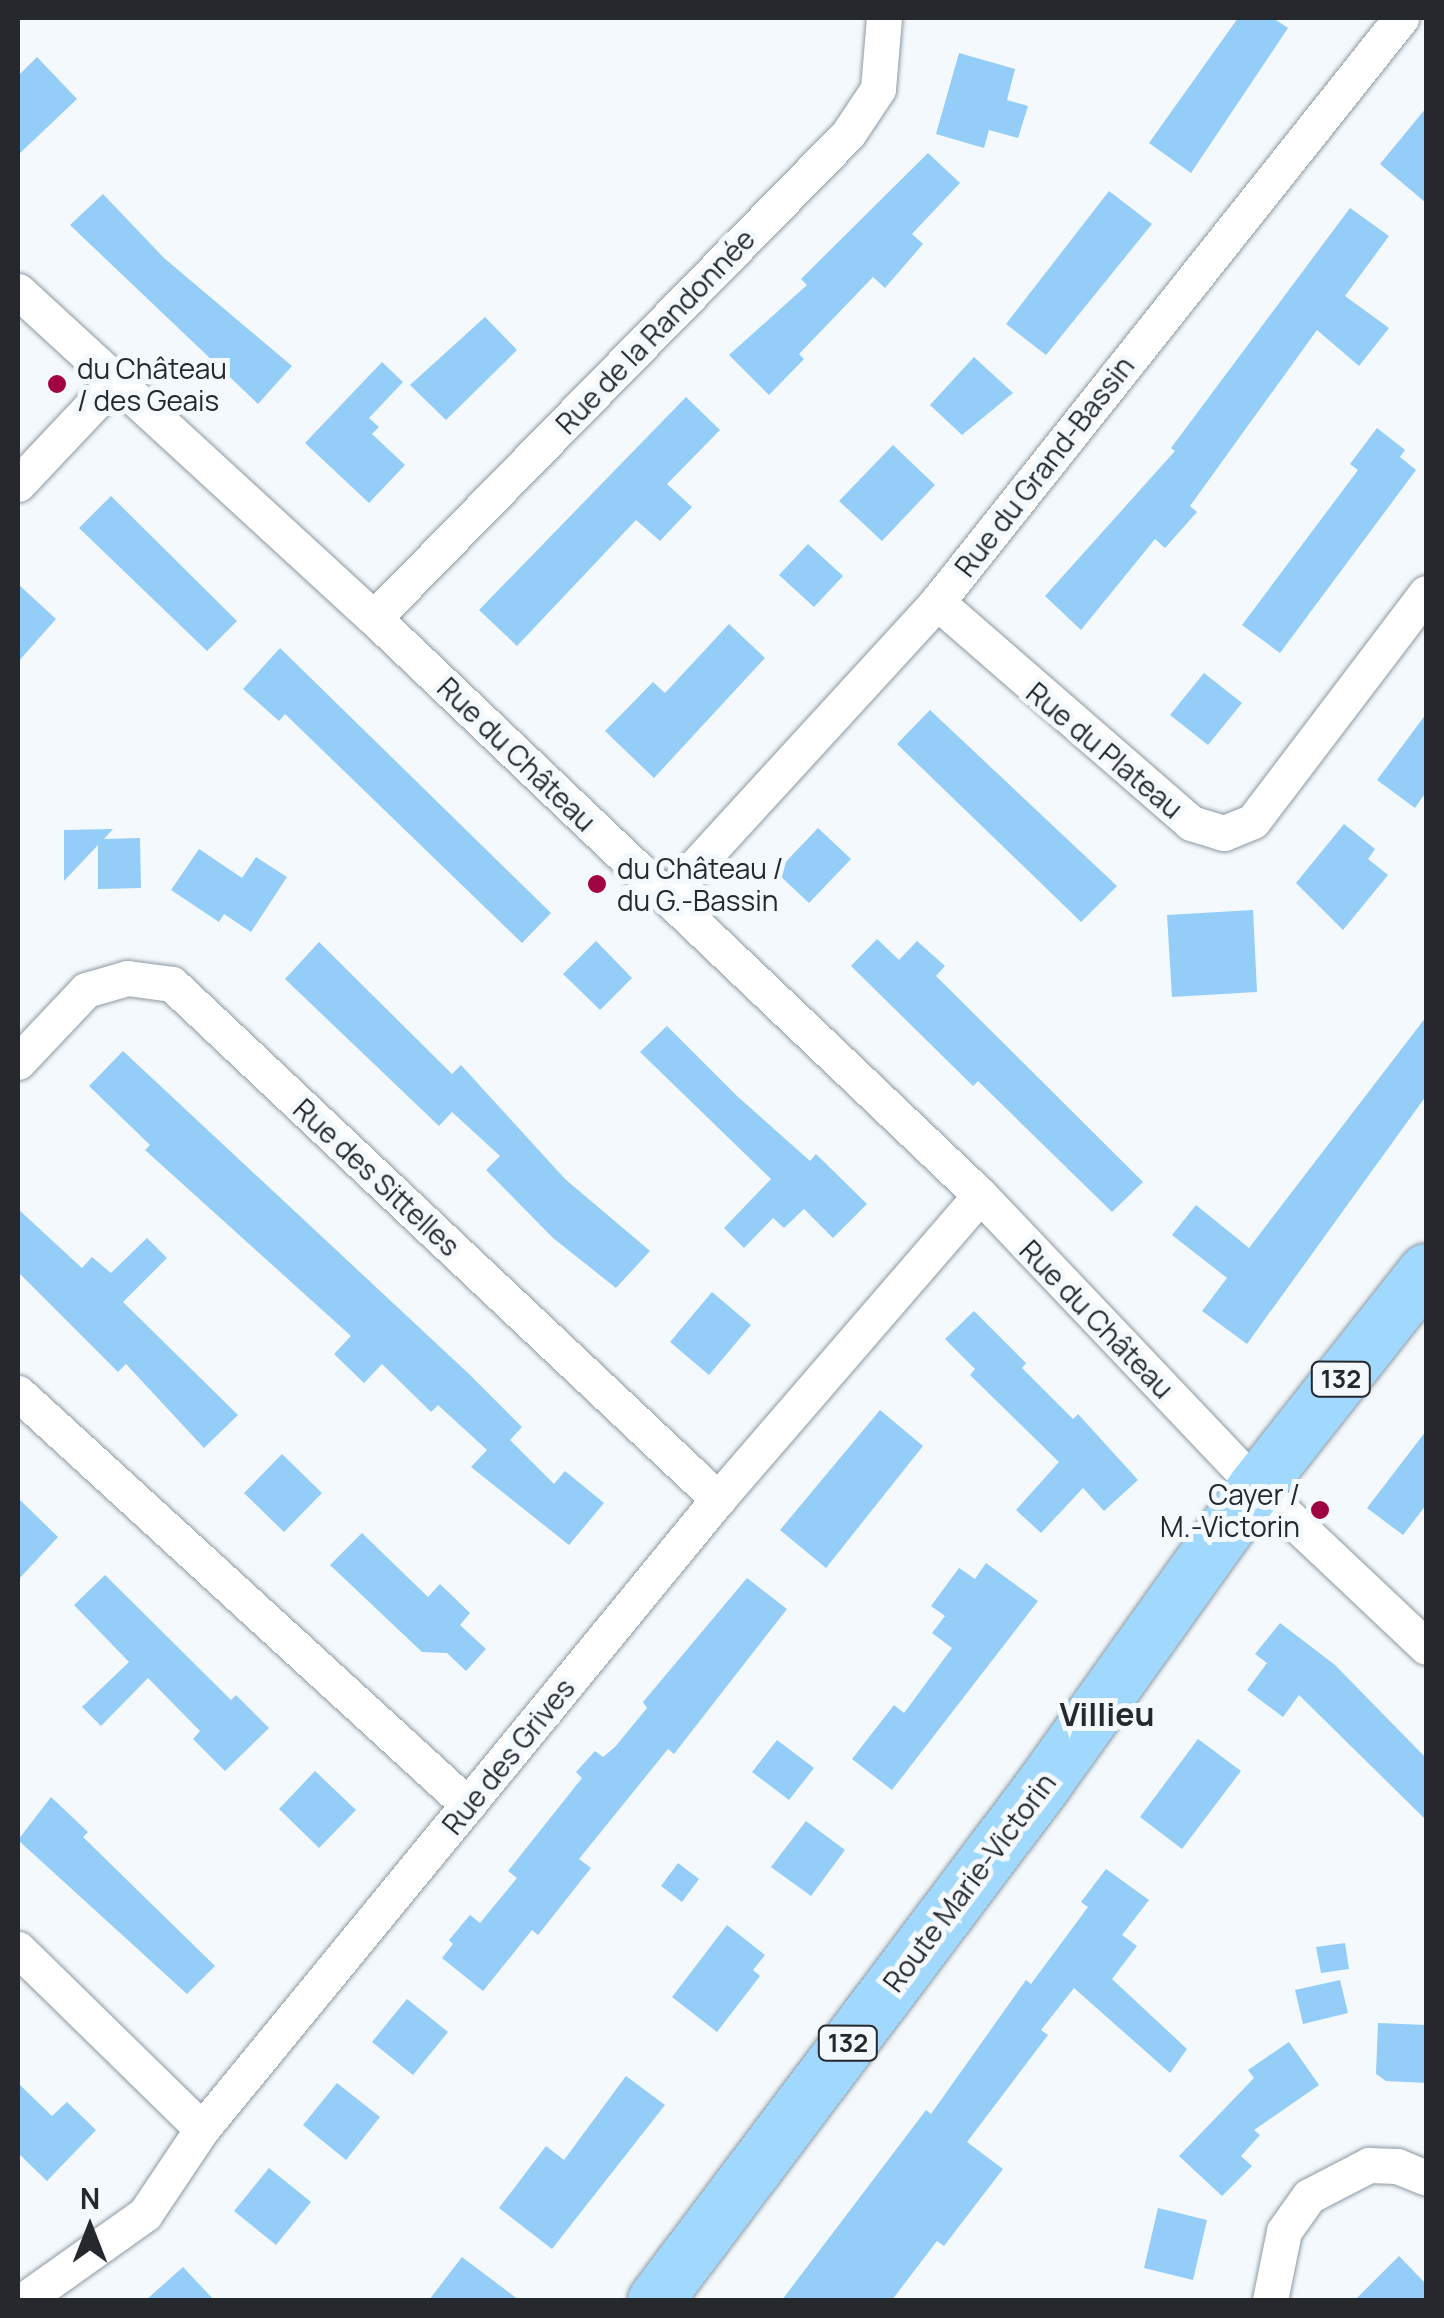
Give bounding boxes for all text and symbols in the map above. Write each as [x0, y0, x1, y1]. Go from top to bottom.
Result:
street label: Rue de la Randonnée [549, 222, 761, 440]
street label: Rue du Grand-Bassin [948, 349, 1140, 583]
place label: du Château / des Geais [77, 351, 227, 417]
marker: du Château / des Geais [46, 373, 68, 395]
street label: Rue du Château [431, 670, 603, 838]
street label: Rue du Plateau [1020, 675, 1190, 825]
place label: du Château / du G.-Bassin [617, 851, 783, 917]
marker: du Château / du G.-Bassin [586, 873, 608, 895]
street label: Rue des Sittelles [287, 1092, 467, 1262]
street label: Rue du Château [1013, 1233, 1181, 1405]
road number: 132 [1308, 1359, 1374, 1399]
place label: Cayer / M.-Victorin [1160, 1477, 1300, 1543]
marker: Cayer / M.-Victorin [1309, 1499, 1331, 1521]
street label: Rue des Grives [435, 1671, 581, 1841]
district label: Villieu [1059, 1695, 1155, 1733]
street label: Route Marie-Victorin [876, 1766, 1062, 1998]
road number: 132 [816, 2023, 880, 2063]
north arrow [40, 2178, 140, 2278]
text: N [80, 2179, 100, 2217]

